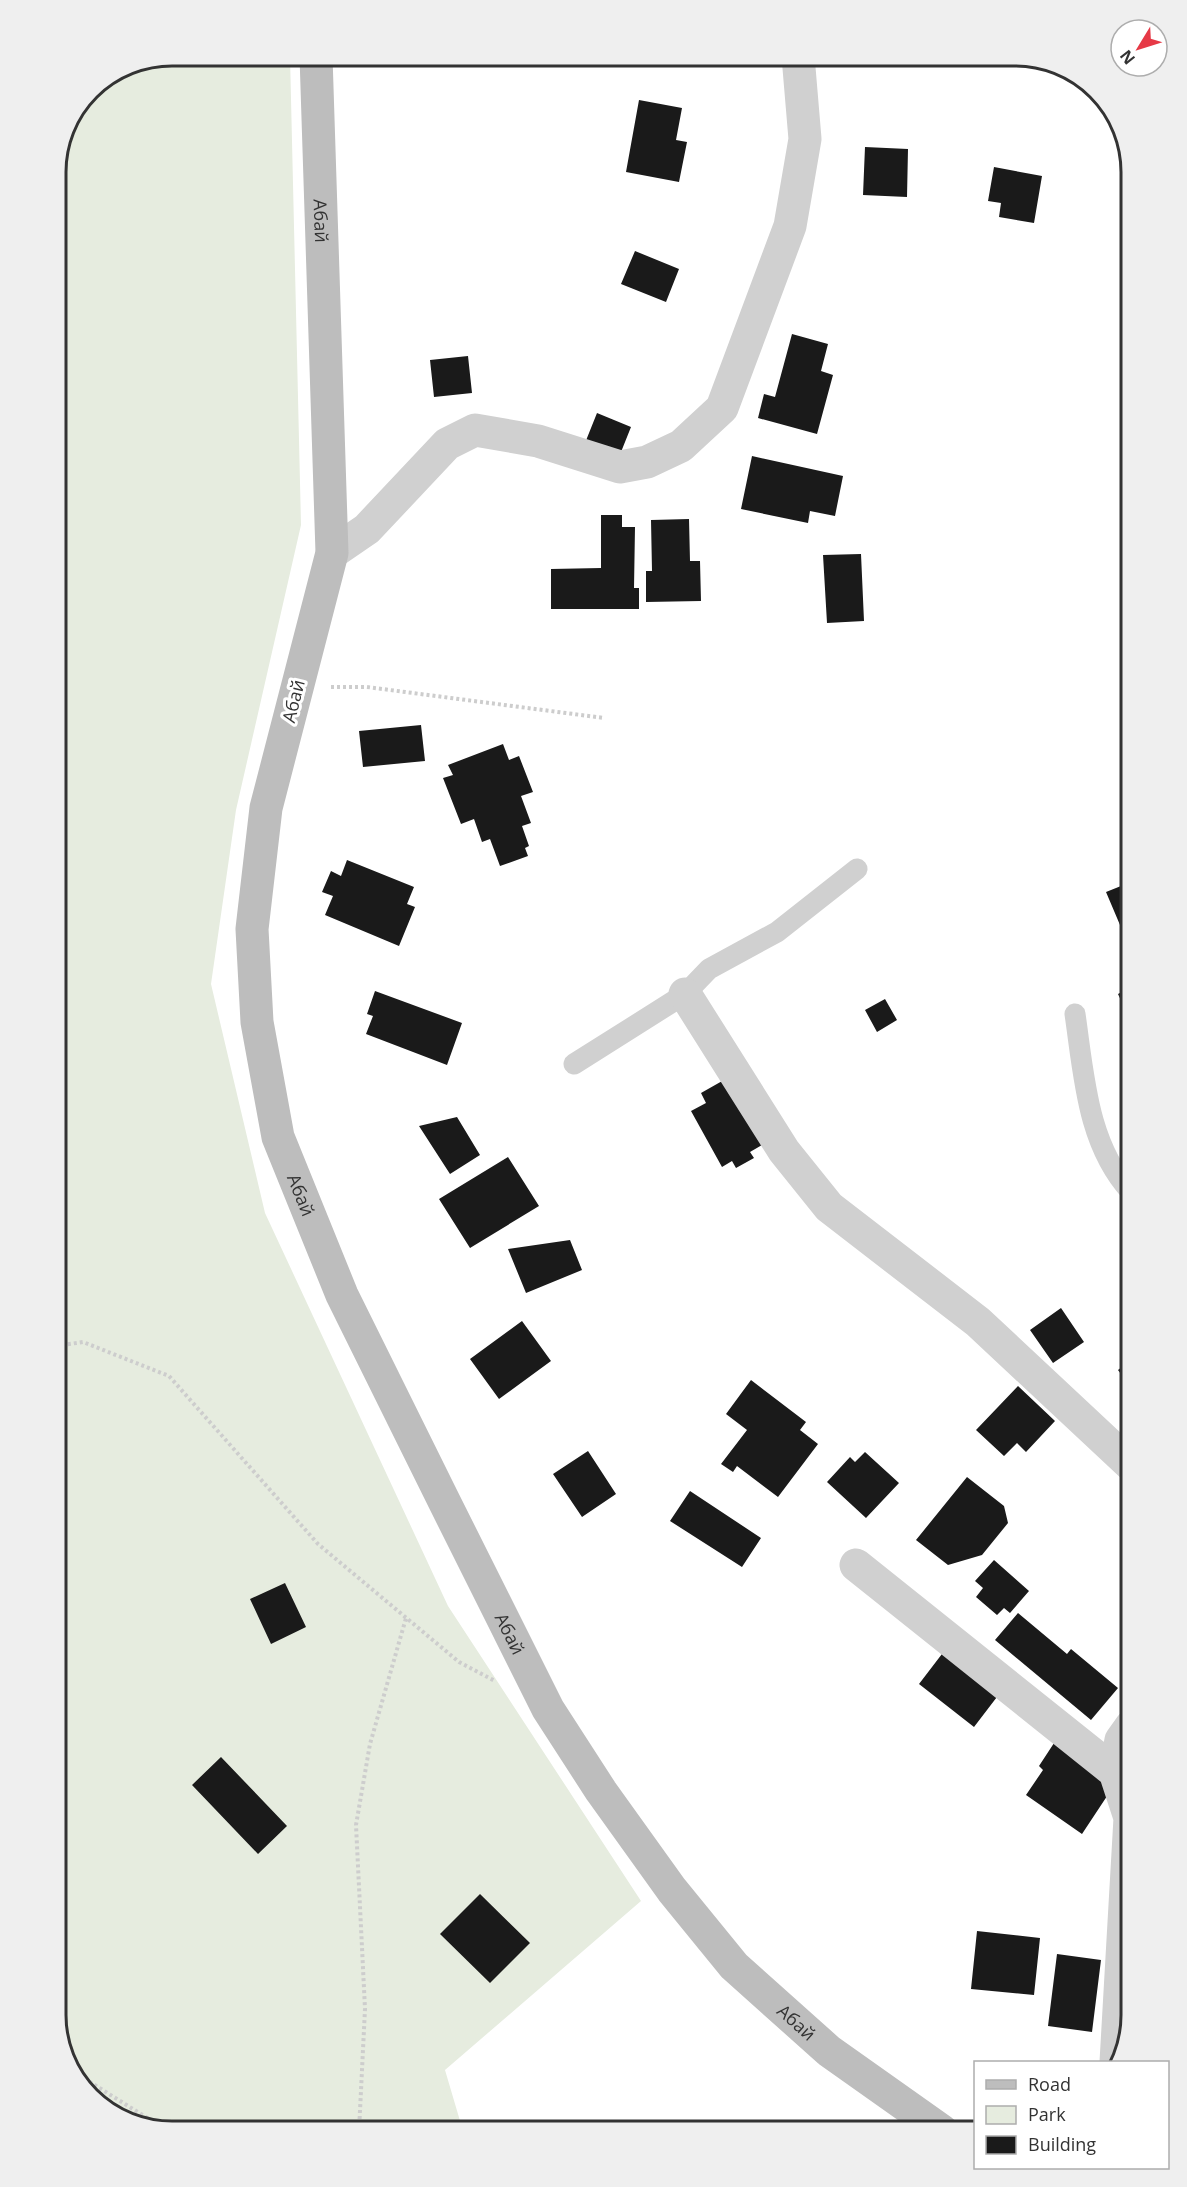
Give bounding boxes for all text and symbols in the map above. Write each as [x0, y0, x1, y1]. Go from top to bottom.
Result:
north arrow [1109, 18, 1169, 78]
text: N [1115, 45, 1140, 69]
street label: Абай [309, 199, 334, 243]
street label: Абай [276, 677, 310, 725]
street label: Абай [282, 1170, 321, 1220]
street label: Абай [490, 1609, 531, 1658]
street label: Абай [772, 1999, 821, 2046]
legend [974, 2061, 1169, 2169]
text: Road [1028, 2072, 1071, 2096]
text: Park [1028, 2102, 1066, 2126]
text: Building [1028, 2132, 1096, 2156]

